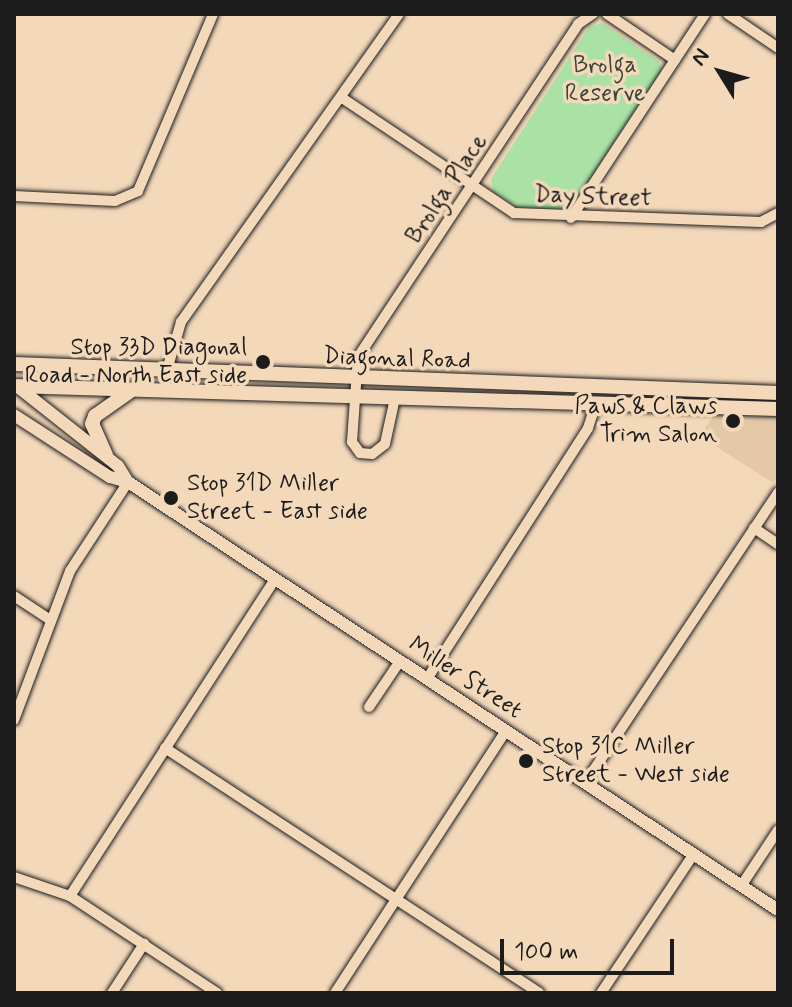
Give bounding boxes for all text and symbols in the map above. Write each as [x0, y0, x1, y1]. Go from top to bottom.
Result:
north arrow [680, 32, 760, 112]
text: N [685, 43, 716, 72]
park label: Brolga Reserve [565, 52, 645, 108]
street label: Brolga Place [401, 130, 493, 248]
street label: Day Street [534, 181, 652, 213]
place label: Stop 33D Diagonal Road - North East side [25, 334, 247, 390]
street label: Diagonal Road [324, 342, 470, 376]
marker: Stop 33D Diagonal Road - North East side [254, 353, 272, 371]
place label: Paws & Claws Trim Salon [575, 393, 717, 449]
marker: Paws & Claws Trim Salon [724, 412, 742, 430]
place label: Stop 31D Miller Street - East side [187, 470, 368, 526]
marker: Stop 31D Miller Street - East side [162, 489, 180, 507]
street label: Miller Street [401, 629, 529, 727]
place label: Stop 31C Miller Street - West side [542, 733, 730, 789]
marker: Stop 31C Miller Street - West side [517, 752, 535, 770]
scale bar [504, 923, 678, 973]
text: 100 m [514, 937, 578, 968]

